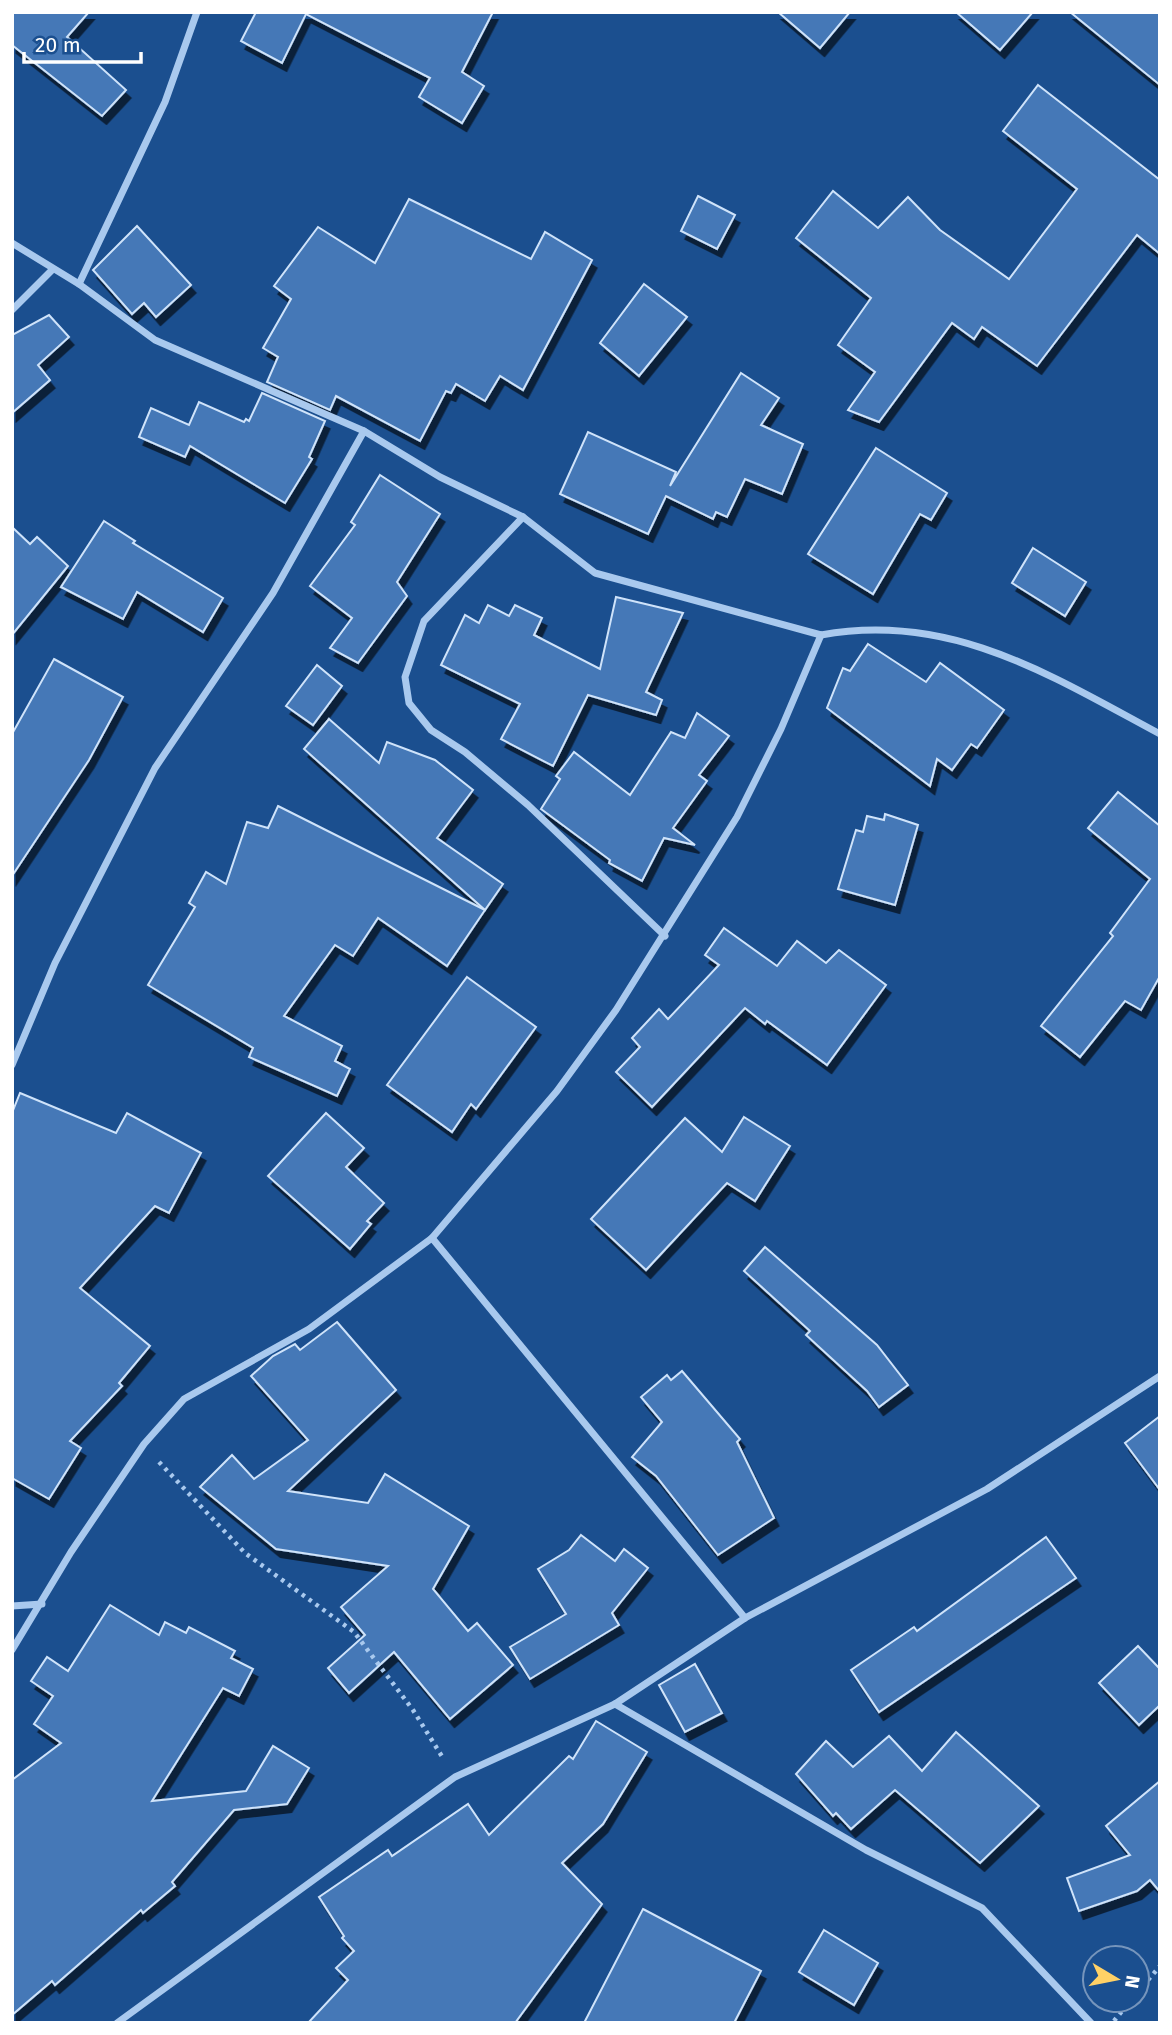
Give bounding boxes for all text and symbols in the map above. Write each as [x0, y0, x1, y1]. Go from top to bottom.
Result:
scale bar [24, 21, 142, 65]
text: 20 m [35, 32, 81, 58]
north arrow [1081, 1944, 1151, 2014]
text: N [1120, 1974, 1145, 1990]

